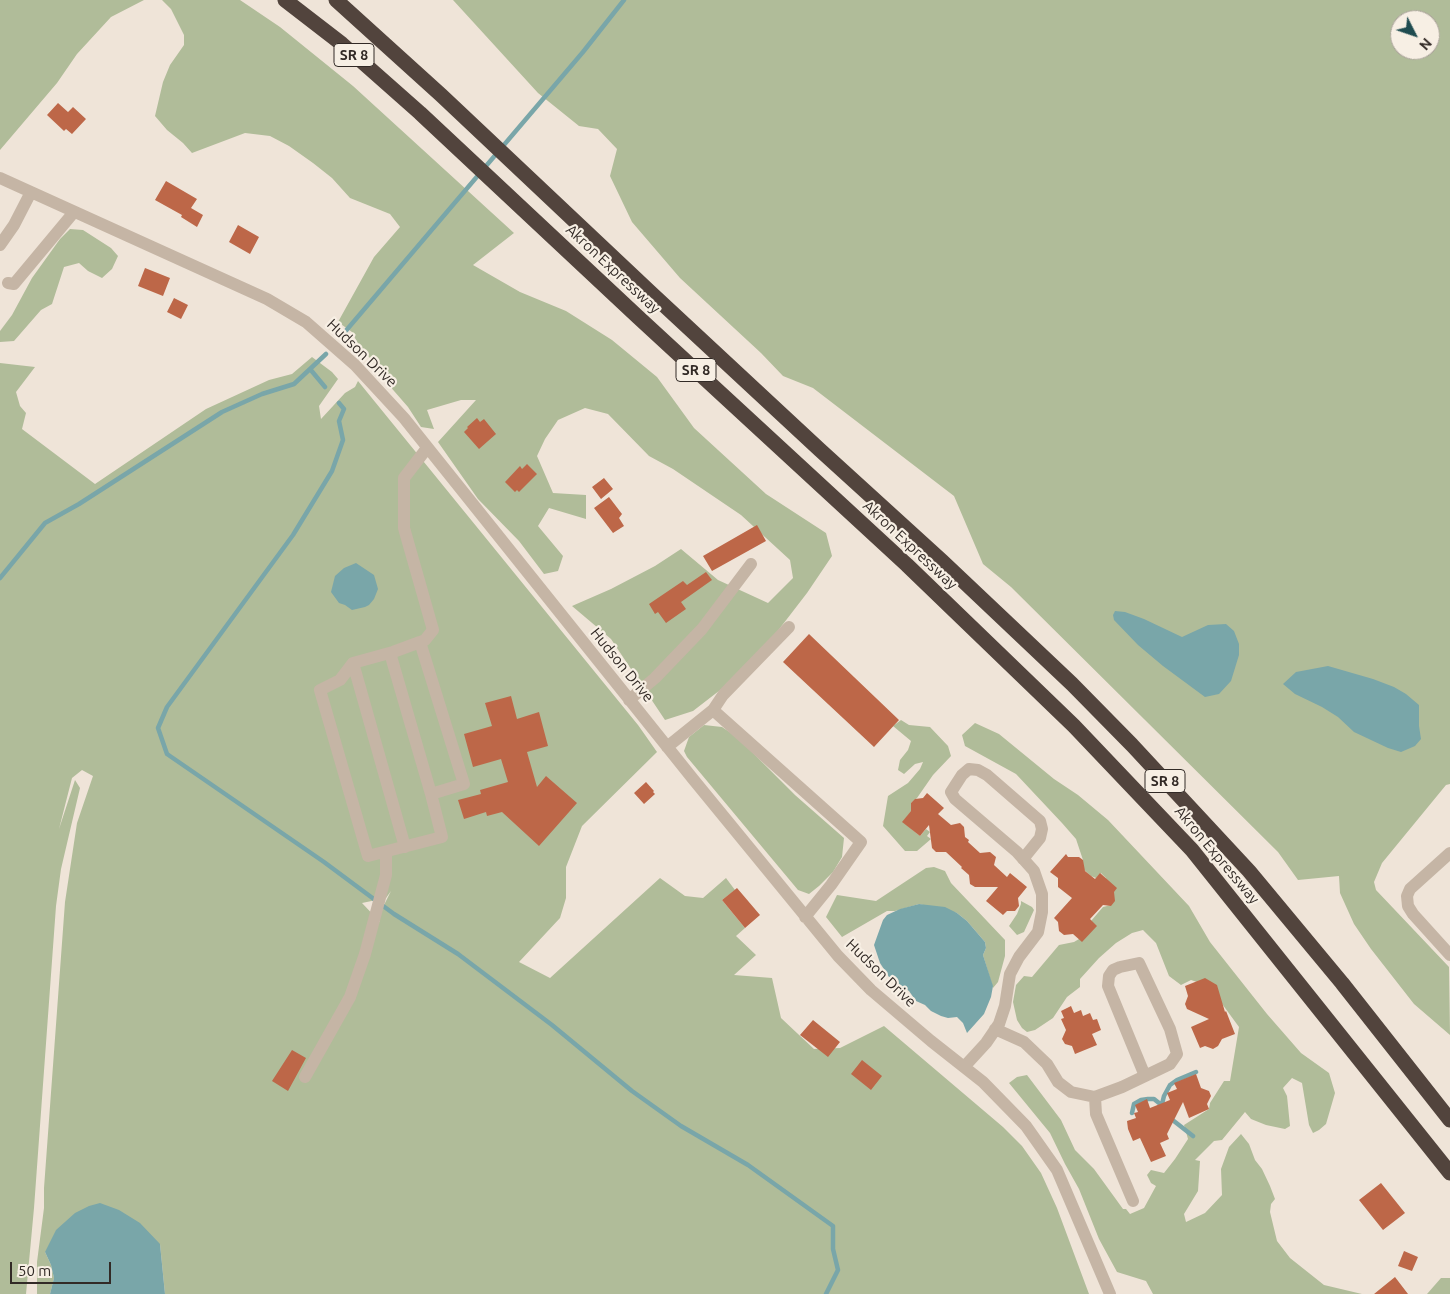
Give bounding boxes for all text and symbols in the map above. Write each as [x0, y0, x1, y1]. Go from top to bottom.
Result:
north arrow [1390, 10, 1440, 60]
text: N [1416, 35, 1435, 53]
road number: SR 8 [334, 44, 374, 66]
street label: Akron Expressway [562, 221, 664, 317]
street label: Hudson Drive [323, 315, 401, 391]
road number: SR 8 [676, 358, 716, 382]
street label: Akron Expressway [859, 497, 961, 593]
street label: Hudson Drive [587, 624, 657, 706]
road number: SR 8 [1145, 769, 1185, 792]
street label: Akron Expressway [1171, 802, 1263, 908]
street label: Hudson Drive [842, 935, 920, 1011]
scale bar [12, 1252, 114, 1284]
text: 50 m [18, 1262, 51, 1279]

